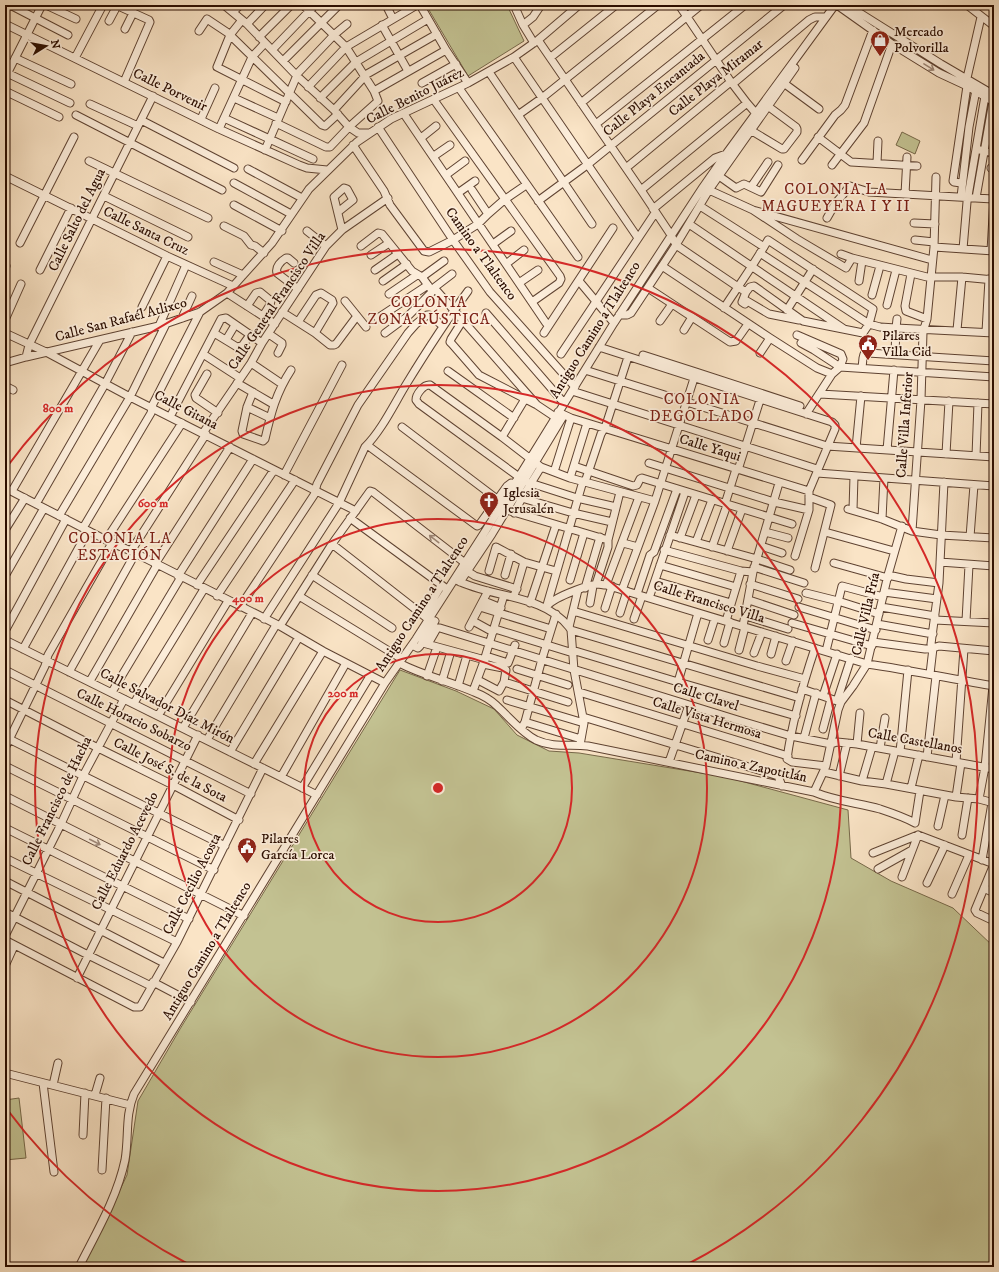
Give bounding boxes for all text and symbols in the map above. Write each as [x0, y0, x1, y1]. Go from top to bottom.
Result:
place label: Mercado Polvorilla [894, 23, 949, 57]
north arrow [26, 26, 66, 66]
shop icon: Mercado Polvorilla [869, 29, 891, 57]
street label: Calle Playa Miramar [665, 35, 768, 121]
text: N [47, 39, 63, 50]
street label: Calle Playa Encantada [599, 47, 709, 141]
one-way arrow [923, 63, 935, 71]
street label: Calle Porvenir [130, 64, 211, 116]
street label: Calle Benito Juárez [363, 64, 467, 128]
street label: Calle Salto del Agua [44, 165, 110, 275]
district label: COLONIA LA MAGUEYERA I Y II [761, 180, 911, 216]
street label: Calle Santa Cruz [100, 202, 192, 260]
street label: Camino a Tlaltenco [441, 204, 521, 304]
street label: Calle General Francisco Villa [224, 229, 330, 373]
street label: Antiguo Camino a Tlaltenco [545, 258, 645, 402]
district label: COLONIA ZONA RÚSTICA [368, 293, 490, 329]
street label: Calle San Rafaél Atlixco [53, 294, 189, 346]
place label: Pilares Villa Cid [881, 327, 932, 361]
public building icon: Pilares Villa Cid [857, 333, 879, 361]
street label: Calle Villa Inferior [892, 371, 918, 479]
street label: Calle Gitana [151, 386, 221, 434]
district label: COLONIA DEGOLLADO [650, 390, 754, 426]
text: 800 m [43, 401, 73, 416]
street label: Calle Yaqui [677, 430, 743, 466]
place label: Iglesia Jerusalén [501, 484, 555, 518]
church icon: Iglesia Jerusalén [478, 490, 500, 518]
text: 600 m [138, 496, 168, 511]
district label: COLONIA LA ESTACIÓN [68, 529, 172, 565]
street label: Antiguo Camino a Tlaltenco [371, 533, 473, 675]
one-way arrow [428, 535, 439, 543]
street label: Calle Villa Fría [848, 571, 884, 657]
street label: Calle Francisco Villa [651, 576, 767, 628]
text: 400 m [231, 591, 264, 606]
street label: Calle Salvador Díaz Mirón [97, 664, 238, 748]
street label: Calle Clavel [671, 678, 742, 716]
street label: Calle Horacio Sobarzo [73, 684, 195, 756]
text: 200 m [328, 686, 358, 701]
street label: Calle Vista Hermosa [650, 693, 764, 743]
street label: Calle Castellanos [866, 724, 964, 758]
street label: Calle Francisco de Hacha [18, 733, 96, 869]
street label: Calle José S. de la Sota [110, 734, 230, 806]
street label: Camino a Zapotitlán [693, 745, 809, 787]
centre of rings [431, 781, 445, 795]
street label: Calle Eduardo Acevedo [87, 789, 163, 913]
street label: Calle Cecilio Acosta [159, 830, 225, 938]
place label: Pilares García Lorca [261, 830, 335, 864]
public building icon: Pilares García Lorca [236, 836, 258, 864]
one-way arrow [89, 839, 101, 846]
street label: Antiguo Camino a Tlaltenco [159, 878, 256, 1023]

